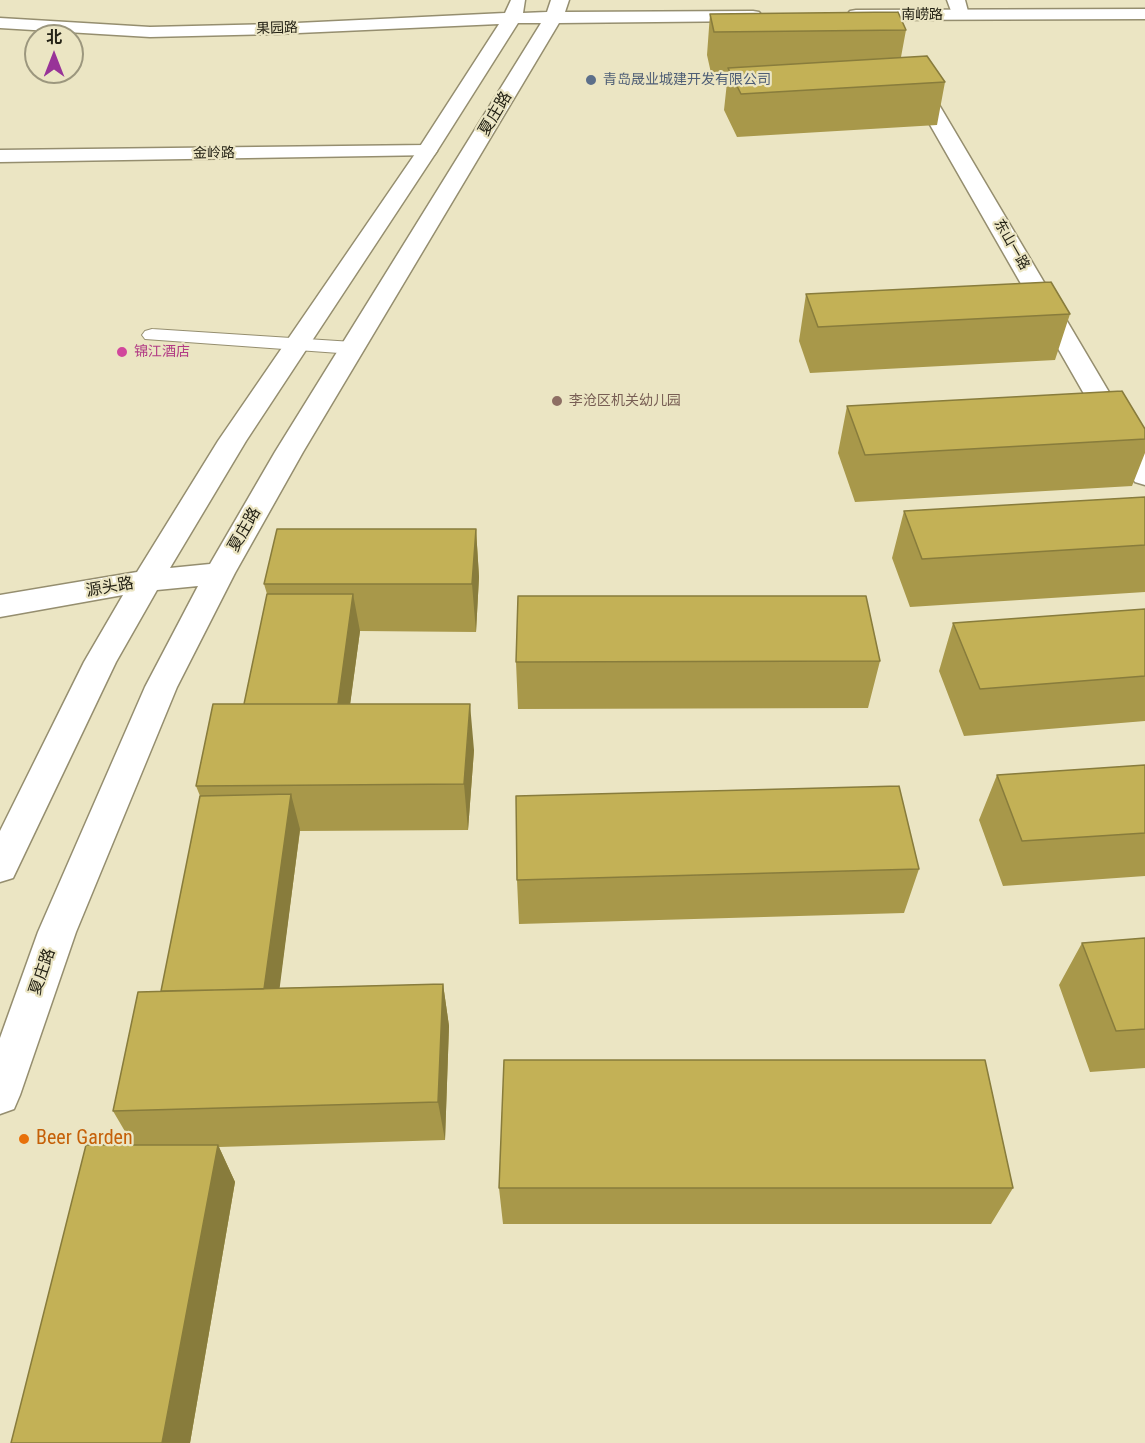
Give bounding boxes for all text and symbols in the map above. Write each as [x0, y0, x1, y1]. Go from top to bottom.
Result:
street label: 南崂路 [901, 7, 943, 23]
street label: 果园路 [256, 20, 298, 38]
north arrow [24, 24, 84, 84]
text: 北 [46, 28, 62, 47]
place label: 青岛晟业城建开发有限公司 [603, 72, 771, 88]
marker: 青岛晟业城建开发有限公司 [584, 73, 598, 87]
street label: 夏庄路 [475, 88, 517, 140]
street label: 金岭路 [193, 145, 235, 163]
street label: 东山一路 [990, 217, 1032, 273]
place label: 锦江酒店 [134, 344, 190, 360]
marker: 锦江酒店 [115, 345, 129, 359]
place label: 李沧区机关幼儿园 [569, 393, 681, 409]
marker: 李沧区机关幼儿园 [550, 394, 564, 408]
street label: 夏庄路 [225, 504, 265, 556]
street label: 源头路 [85, 574, 135, 602]
street label: 夏庄路 [26, 946, 60, 998]
place label: Beer Garden [36, 1127, 133, 1151]
marker: Beer Garden [17, 1132, 31, 1146]

